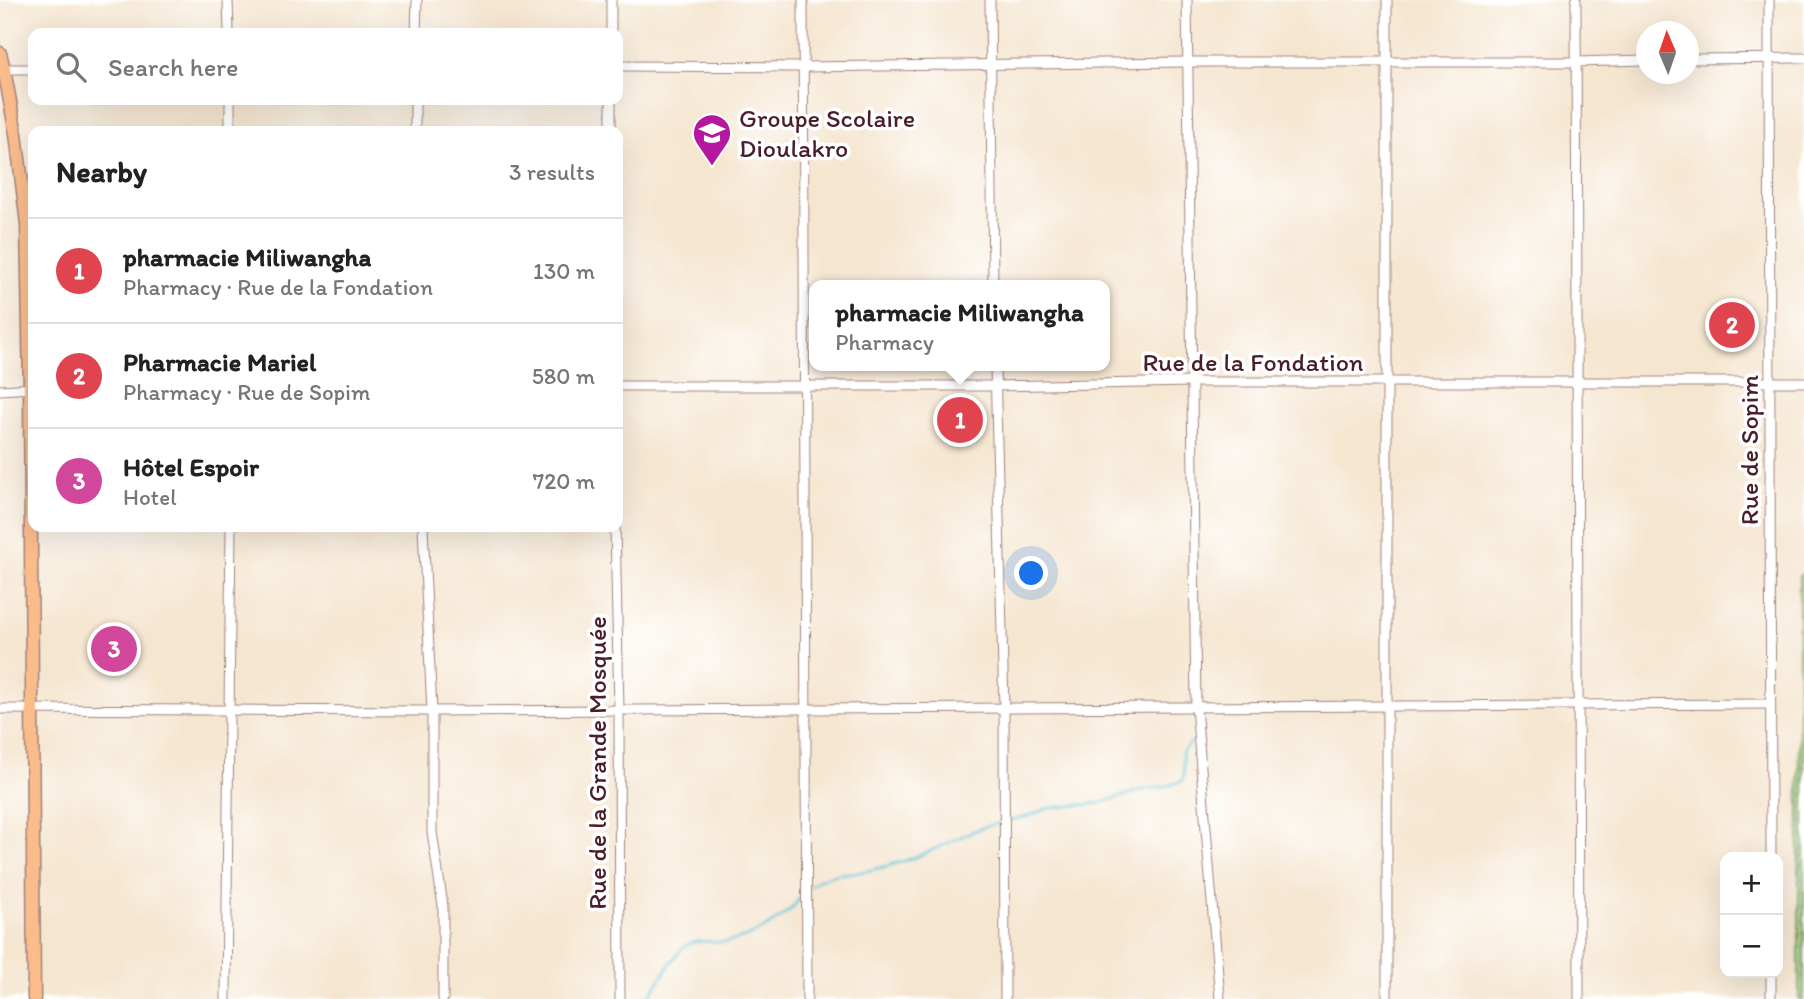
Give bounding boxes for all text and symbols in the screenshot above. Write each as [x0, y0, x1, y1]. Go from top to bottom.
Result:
north arrow [1636, 21, 1699, 84]
search box [28, 28, 623, 105]
icon: search [52, 48, 90, 86]
text: Search here [108, 51, 238, 83]
place label: Groupe Scolaire Dioulakro [739, 102, 915, 164]
school or university icon: Groupe Scolaire Dioulakro [691, 112, 733, 167]
text: Nearby [56, 153, 147, 190]
text: 3 results [509, 158, 595, 186]
text: pharmacie Miliwangha [123, 241, 371, 273]
text: 1 [74, 257, 84, 285]
text: 130 m [533, 257, 595, 285]
text: Pharmacy · Rue de la Fondation [123, 273, 433, 301]
popup [809, 280, 1110, 371]
text: pharmacie Miliwangha [835, 296, 1084, 328]
pin: 2 [1709, 299, 1755, 351]
text: Pharmacy [835, 328, 934, 356]
text: Pharmacie Mariel [123, 346, 316, 378]
street label: Rue de la Fondation [1142, 346, 1364, 378]
text: 2 [73, 362, 85, 390]
text: 580 m [532, 362, 595, 390]
street label: Rue de Sopim [1733, 375, 1765, 525]
text: Pharmacy · Rue de Sopim [123, 378, 370, 406]
pin: 1 [937, 394, 983, 446]
text: Hôtel Espoir [123, 451, 259, 483]
text: 3 [73, 467, 85, 495]
text: 720 m [533, 467, 595, 495]
text: Hotel [123, 483, 177, 511]
your location [1014, 556, 1048, 590]
street label: Rue de la Grande Mosquée [581, 616, 613, 910]
pin: 3 [91, 623, 137, 675]
map controls [1720, 852, 1783, 978]
button: + [1720, 852, 1783, 915]
button: − [1720, 915, 1783, 978]

